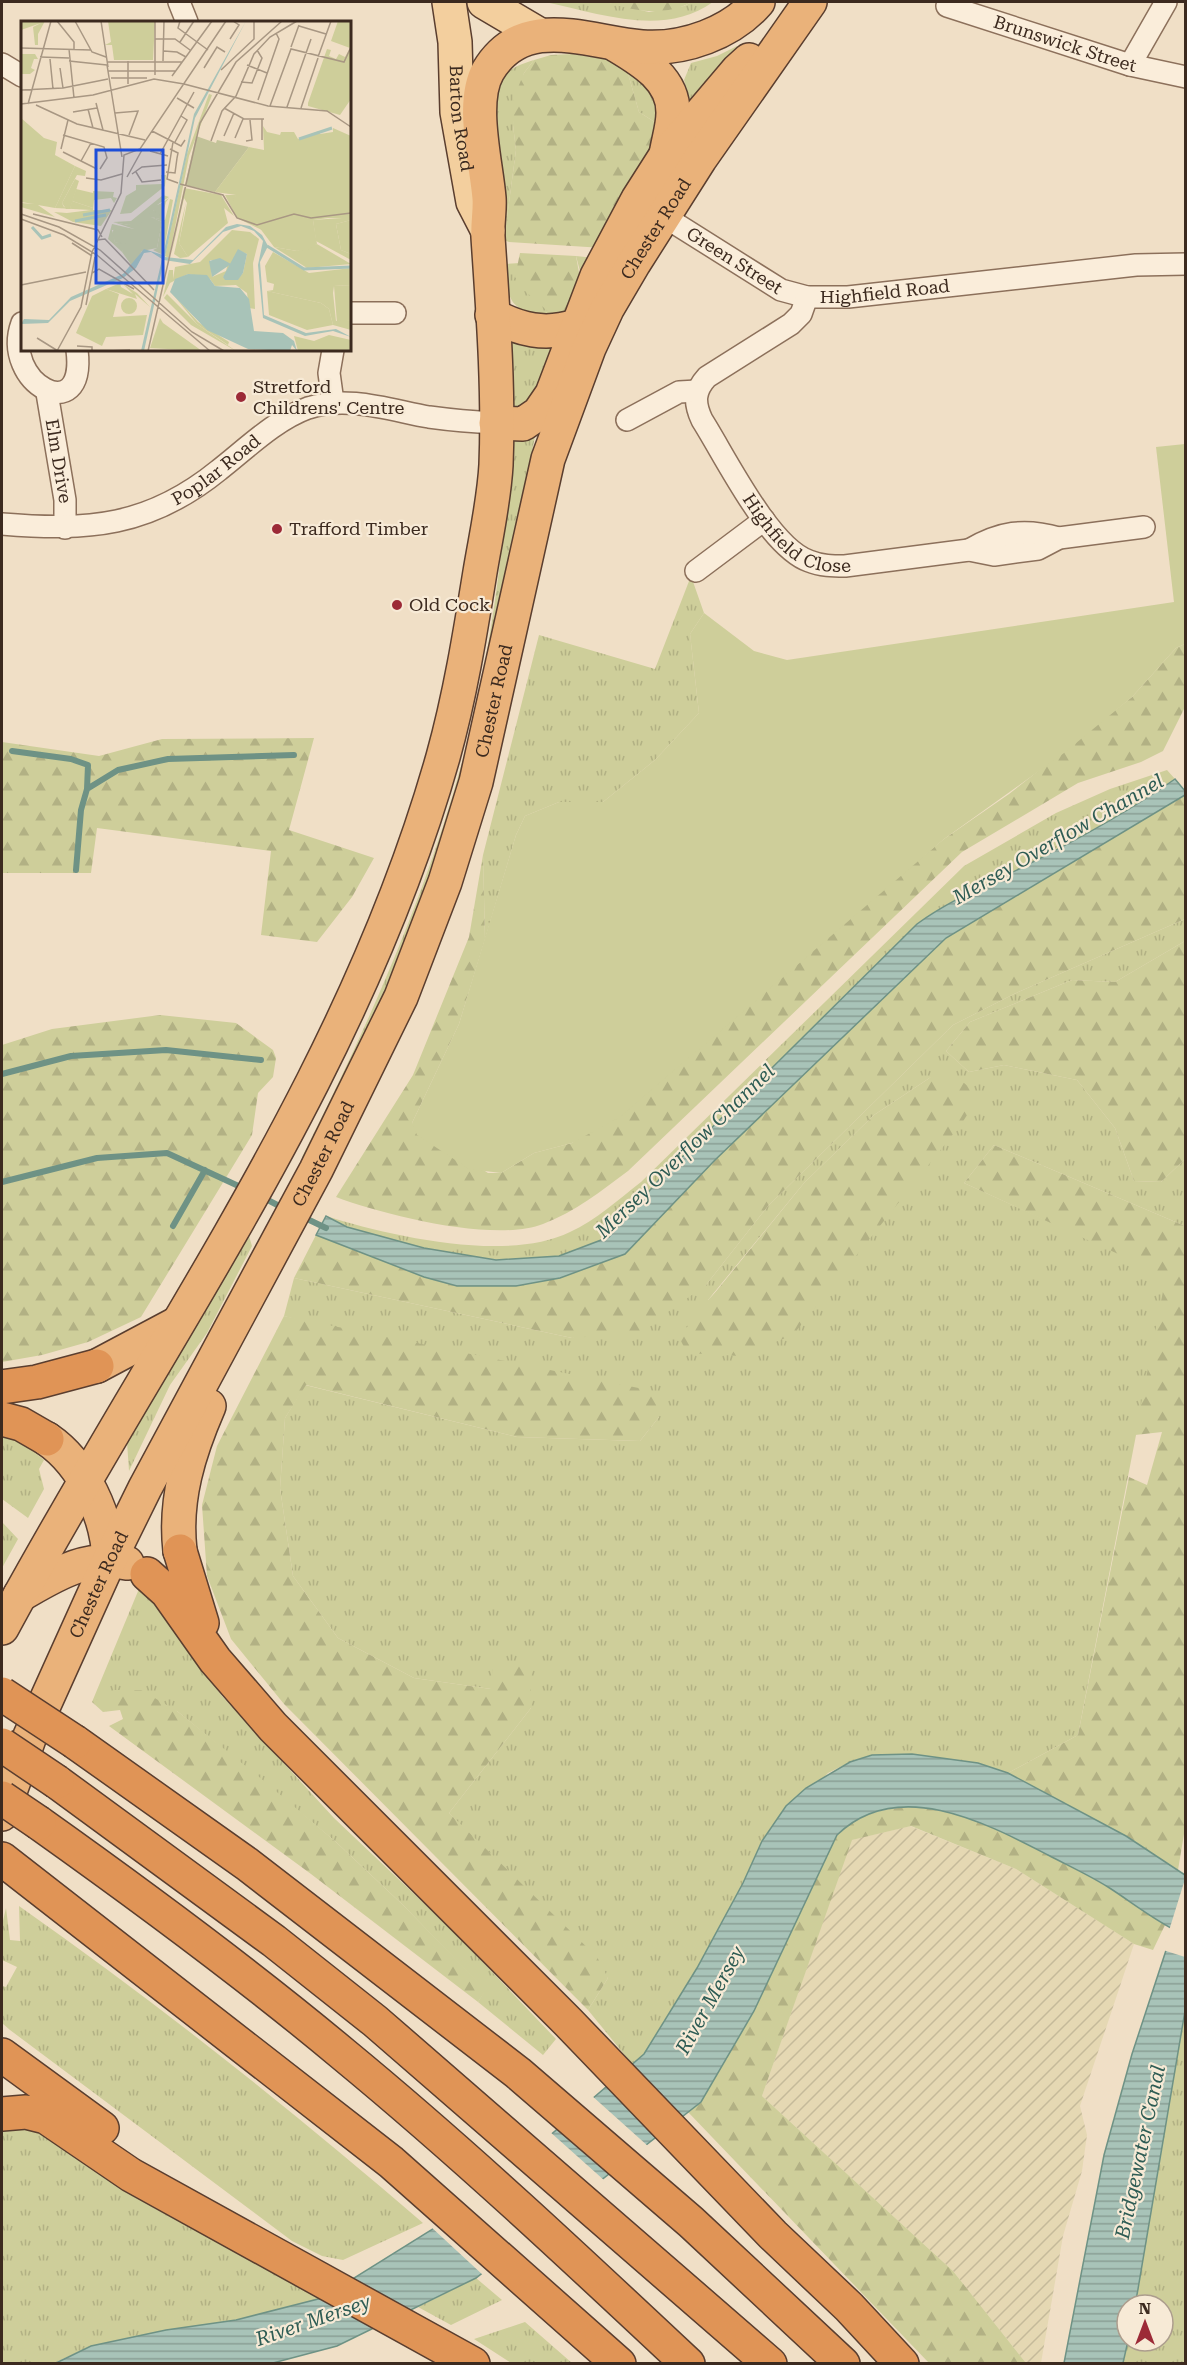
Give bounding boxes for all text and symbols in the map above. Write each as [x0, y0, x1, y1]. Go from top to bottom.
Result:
street label: Brunswick Street [991, 11, 1139, 76]
inset map [21, 21, 351, 351]
street label: Barton Road [446, 65, 478, 174]
street label: Chester Road [616, 174, 695, 283]
street label: Green Street [683, 222, 787, 298]
street label: Highfield Road [820, 275, 951, 307]
place label: Stretford Childrens' Centre [253, 376, 405, 418]
marker: Stretford Childrens' Centre [234, 390, 248, 404]
street label: Elm Drive [42, 417, 76, 505]
street label: Poplar Road [168, 429, 264, 510]
street label: Highfield Close [739, 489, 852, 576]
place label: Trafford Timber [289, 518, 428, 539]
marker: Trafford Timber [270, 522, 284, 536]
place label: Old Cock [409, 594, 490, 615]
marker: Old Cock [390, 598, 404, 612]
street label: Chester Road [471, 642, 517, 760]
water label: Mersey Overflow Channel [947, 769, 1168, 910]
water label: Mersey Overflow Channel [590, 1059, 779, 1243]
street label: Chester Road [287, 1097, 358, 1210]
street label: Chester Road [65, 1527, 132, 1641]
water label: River Mersey [670, 1941, 750, 2059]
water label: Bridgewater Canal [1110, 2063, 1170, 2242]
water label: River Mersey [251, 2289, 374, 2351]
north arrow [1115, 2293, 1175, 2353]
text: N [1139, 2299, 1151, 2318]

